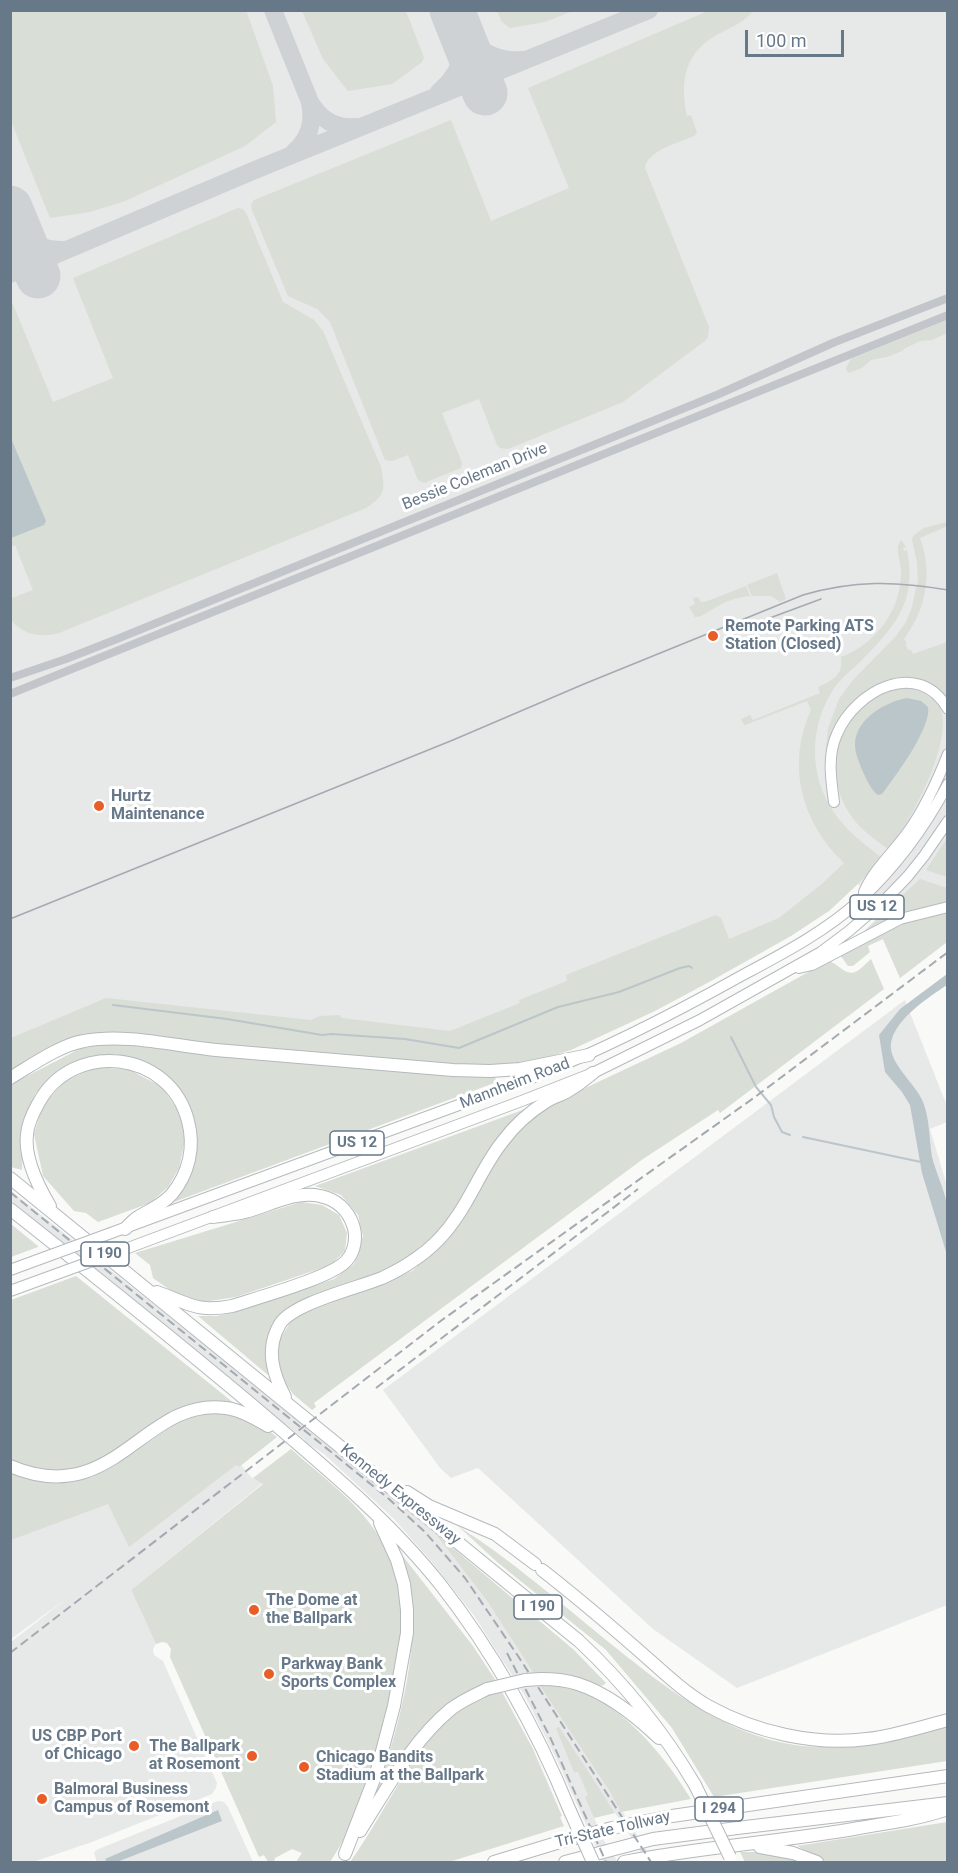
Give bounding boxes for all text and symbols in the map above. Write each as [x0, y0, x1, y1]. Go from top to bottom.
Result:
scale bar [748, 18, 847, 56]
text: 100 m [756, 30, 807, 51]
street label: Bessie Coleman Drive [400, 439, 550, 515]
place label: Remote Parking ATS Station (Closed) [725, 617, 874, 655]
marker: Remote Parking ATS Station (Closed) [706, 629, 720, 643]
place label: Hurtz Maintenance [111, 787, 204, 825]
marker: Hurtz Maintenance [92, 799, 106, 813]
road number: US 12 [850, 895, 904, 919]
street label: Mannheim Road [457, 1054, 573, 1114]
road number: US 12 [330, 1131, 384, 1155]
road number: I 190 [81, 1242, 129, 1266]
street label: Kennedy Expressway [336, 1440, 464, 1550]
place label: The Dome at the Ballpark [266, 1591, 357, 1629]
road number: I 190 [514, 1595, 562, 1619]
marker: The Dome at the Ballpark [247, 1603, 261, 1617]
place label: Parkway Bank Sports Complex [281, 1655, 396, 1693]
marker: Parkway Bank Sports Complex [262, 1667, 276, 1681]
place label: US CBP Port of Chicago [32, 1727, 122, 1765]
place label: The Ballpark at Rosemont [149, 1737, 240, 1775]
marker: US CBP Port of Chicago [127, 1739, 141, 1753]
place label: Chicago Bandits Stadium at the Ballpark [316, 1748, 484, 1786]
marker: The Ballpark at Rosemont [245, 1749, 259, 1763]
marker: Chicago Bandits Stadium at the Ballpark [297, 1760, 311, 1774]
place label: Balmoral Business Campus of Rosemont [54, 1780, 209, 1818]
marker: Balmoral Business Campus of Rosemont [35, 1792, 49, 1806]
road number: I 294 [695, 1797, 743, 1821]
street label: Tri-State Tollway [554, 1807, 672, 1853]

